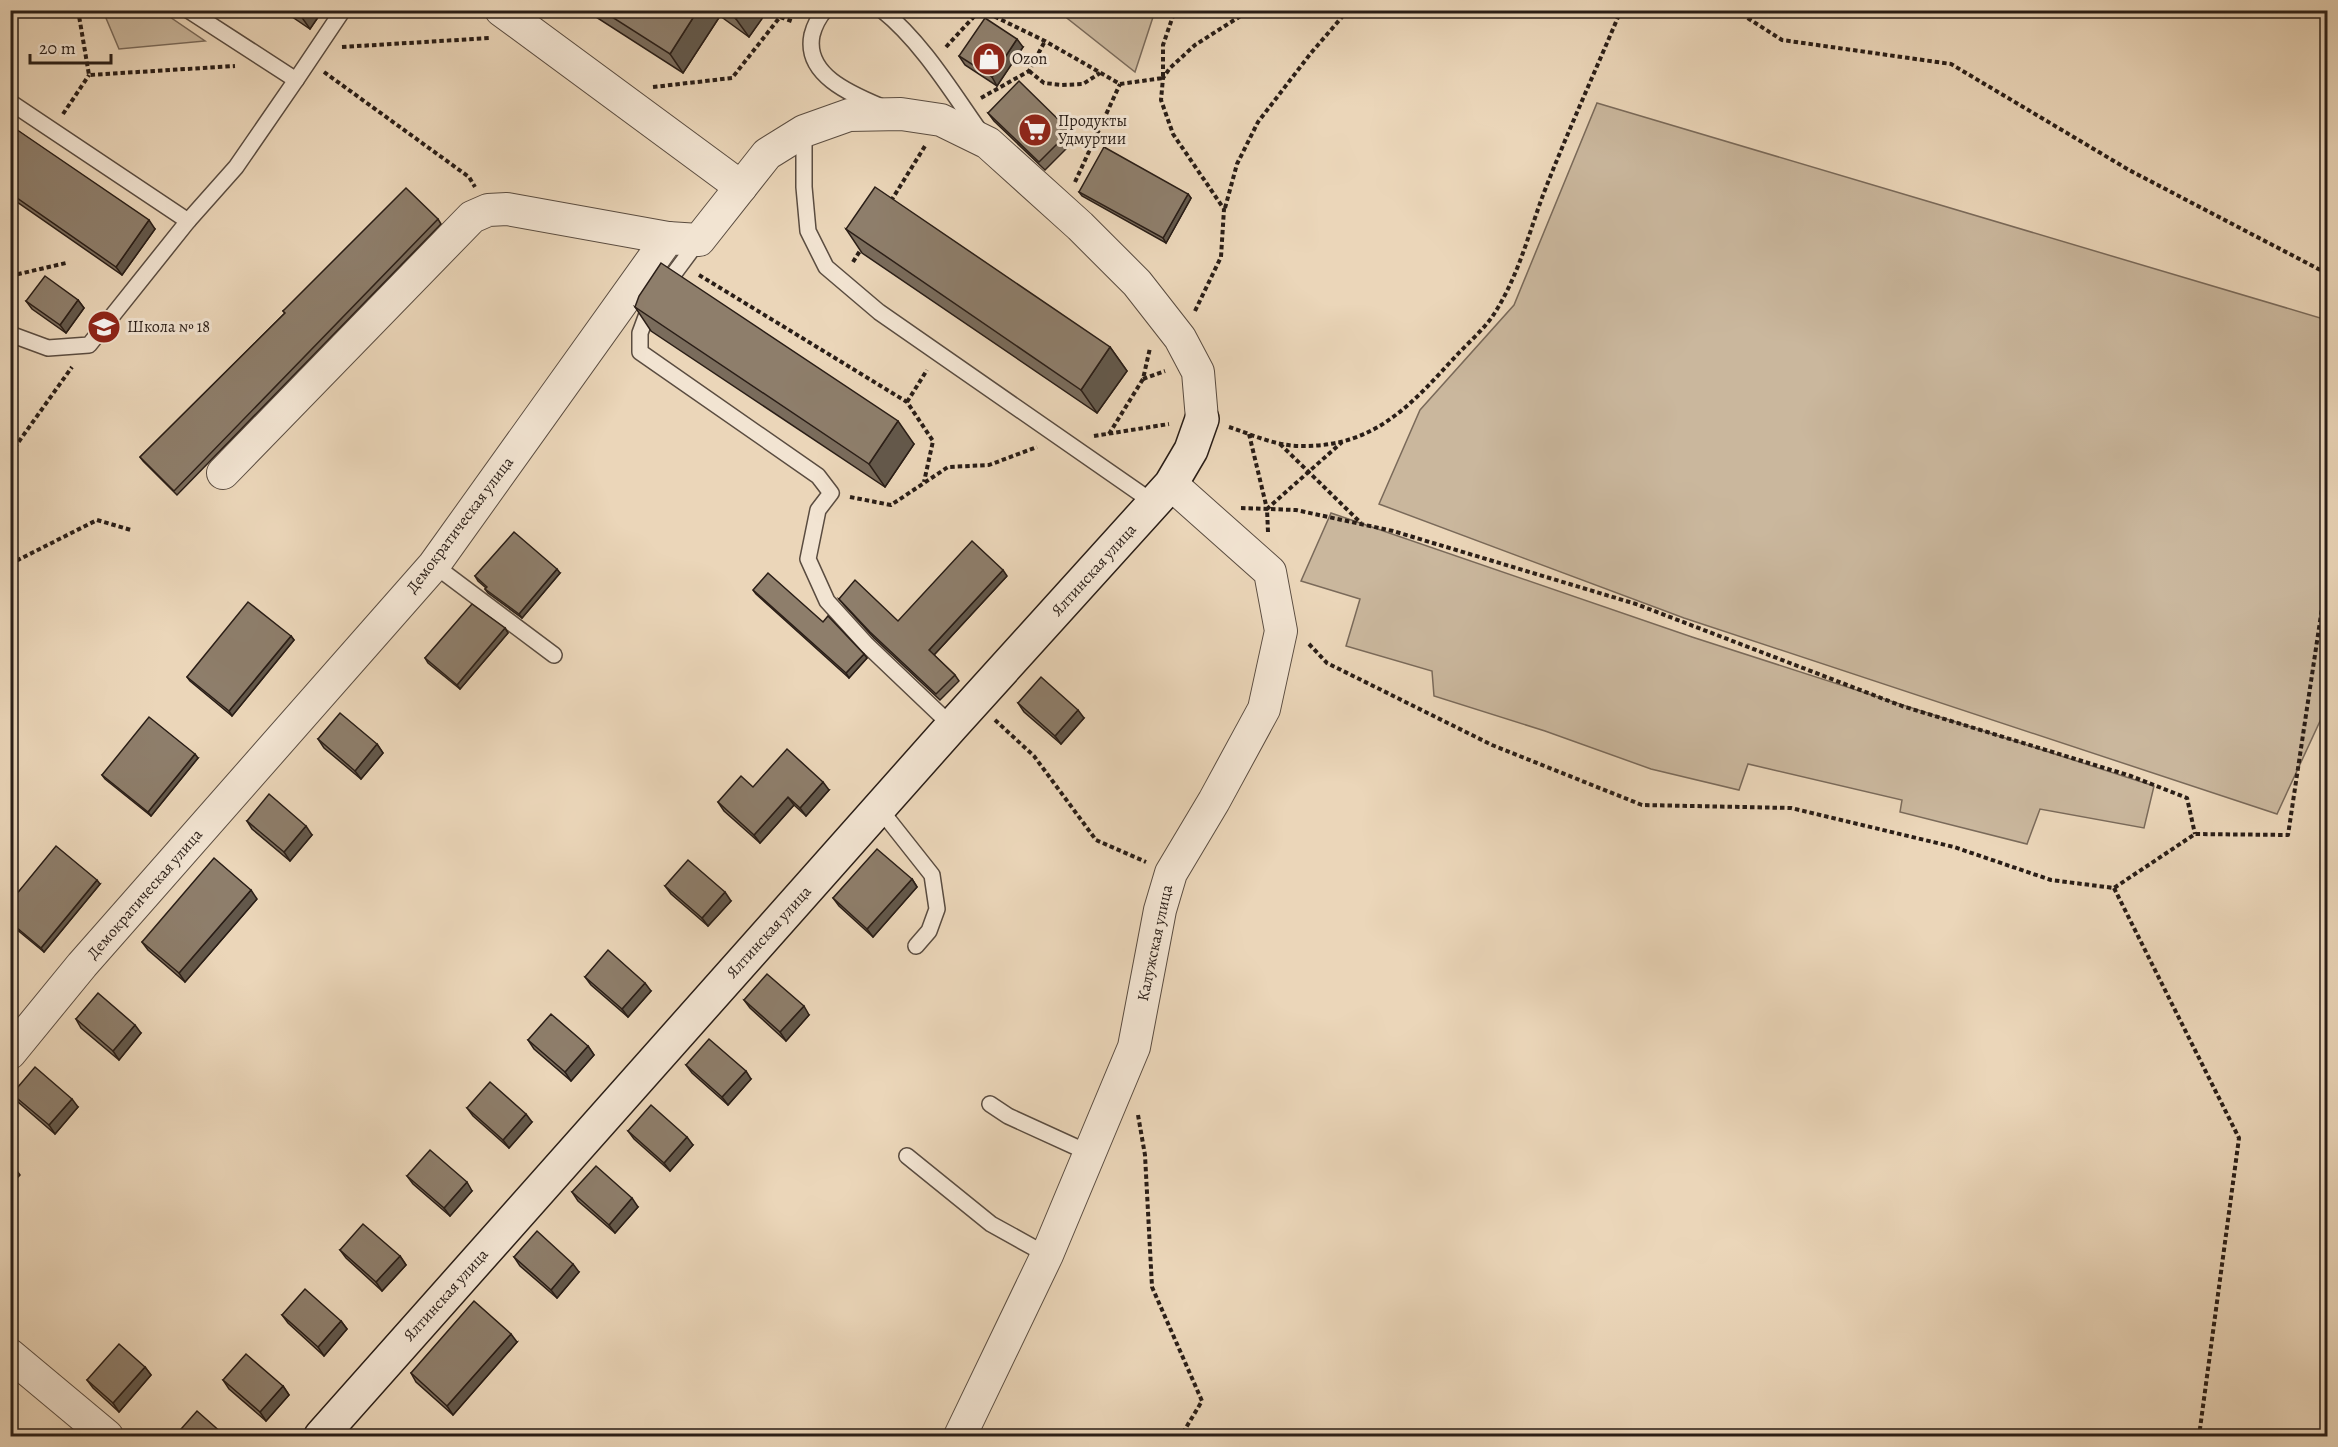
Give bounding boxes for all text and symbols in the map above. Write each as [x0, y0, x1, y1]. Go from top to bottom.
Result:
scale bar [30, 27, 111, 65]
text: 20 m [39, 36, 76, 60]
shop icon: Ozon [971, 41, 1007, 77]
place label: Ozon [1012, 48, 1047, 70]
place label: Продукты Удмуртии [1058, 110, 1127, 150]
supermarket icon: Продукты Удмуртии [1017, 112, 1053, 148]
school or university icon: Школа № 18 [86, 309, 122, 345]
place label: Школа № 18 [127, 316, 210, 338]
street label: Демократическая улица [401, 452, 519, 598]
street label: Ялтинская улица [1046, 518, 1142, 621]
street label: Демократическая улица [82, 824, 208, 964]
street label: Ялтинская улица [721, 880, 817, 983]
street label: Калужская улица [1132, 882, 1178, 1003]
street label: Ялтинская улица [398, 1243, 494, 1346]

